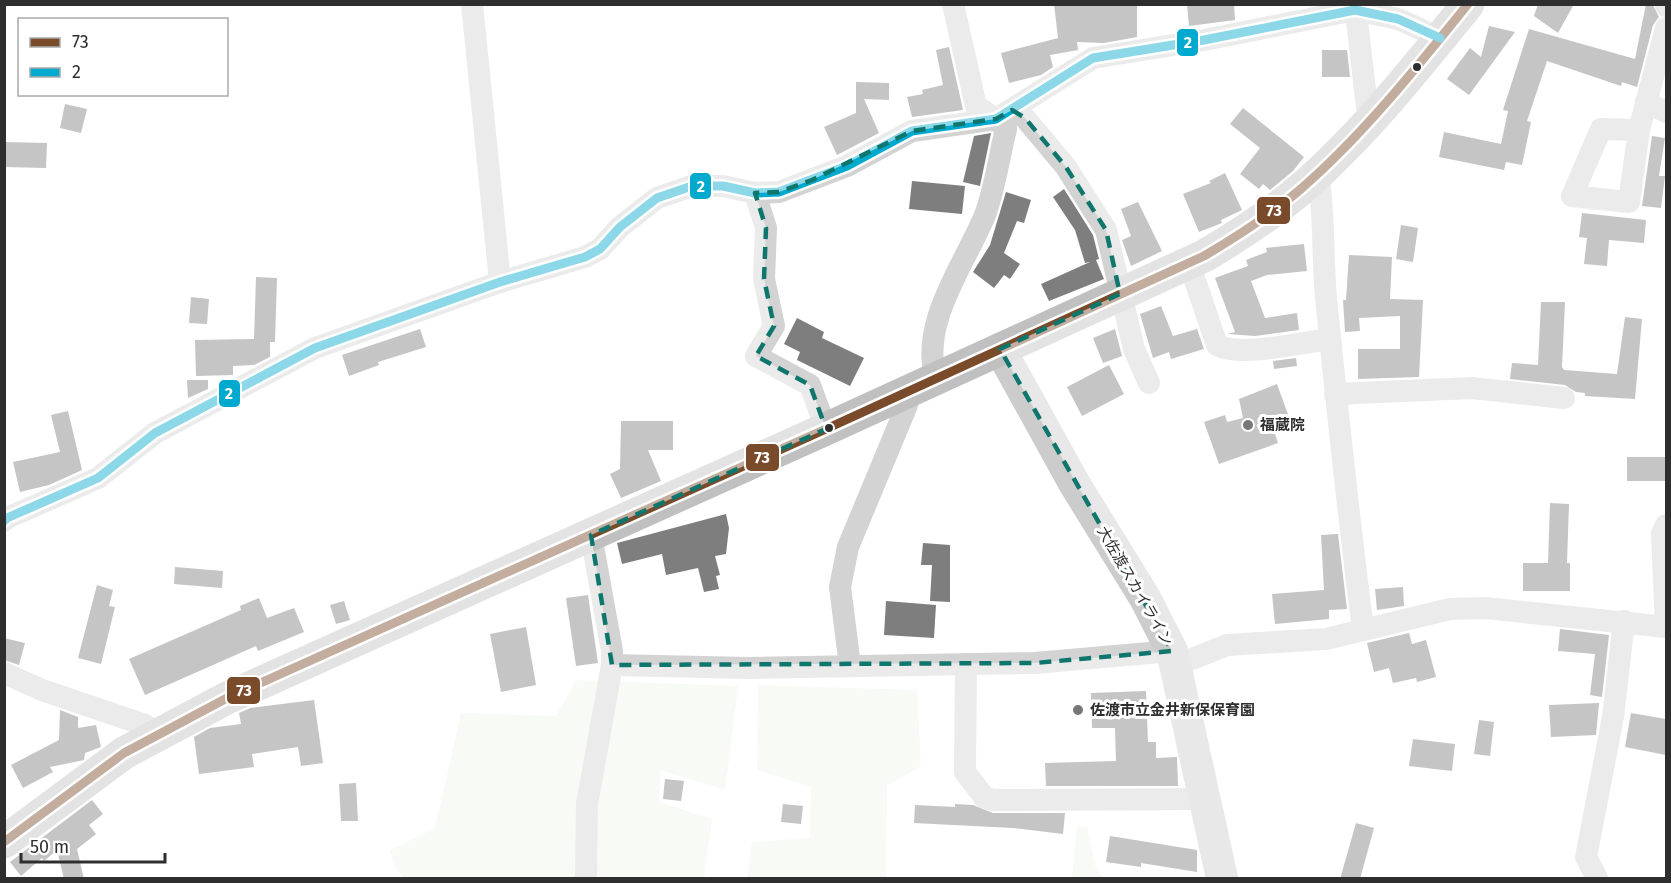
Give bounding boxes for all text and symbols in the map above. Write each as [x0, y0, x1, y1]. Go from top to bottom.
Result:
legend [18, 18, 228, 96]
line badge: 2 [1176, 28, 1199, 57]
text: 73 [72, 31, 89, 53]
text: 2 [1184, 33, 1192, 52]
text: 2 [72, 61, 81, 83]
unlabelled marker [1411, 61, 1423, 73]
line badge: 2 [689, 172, 712, 200]
text: 2 [697, 177, 705, 196]
line badge: 73 [1256, 196, 1291, 225]
text: 73 [1266, 201, 1282, 220]
line badge: 2 [218, 379, 241, 408]
text: 2 [225, 384, 233, 403]
place label: 福蔵院 [1259, 416, 1305, 434]
marker: 福蔵院 [1241, 418, 1255, 432]
unlabelled marker [823, 422, 835, 434]
line badge: 73 [745, 443, 780, 472]
text: 73 [754, 448, 770, 467]
street label: 大佐渡スカイライン [1093, 523, 1177, 649]
line badge: 73 [226, 676, 261, 705]
text: 73 [236, 681, 252, 700]
place label: 佐渡市立金井新保保育園 [1090, 701, 1255, 719]
marker: 佐渡市立金井新保保育園 [1071, 703, 1085, 717]
scale bar [21, 826, 165, 864]
text: 50 m [30, 836, 69, 858]

